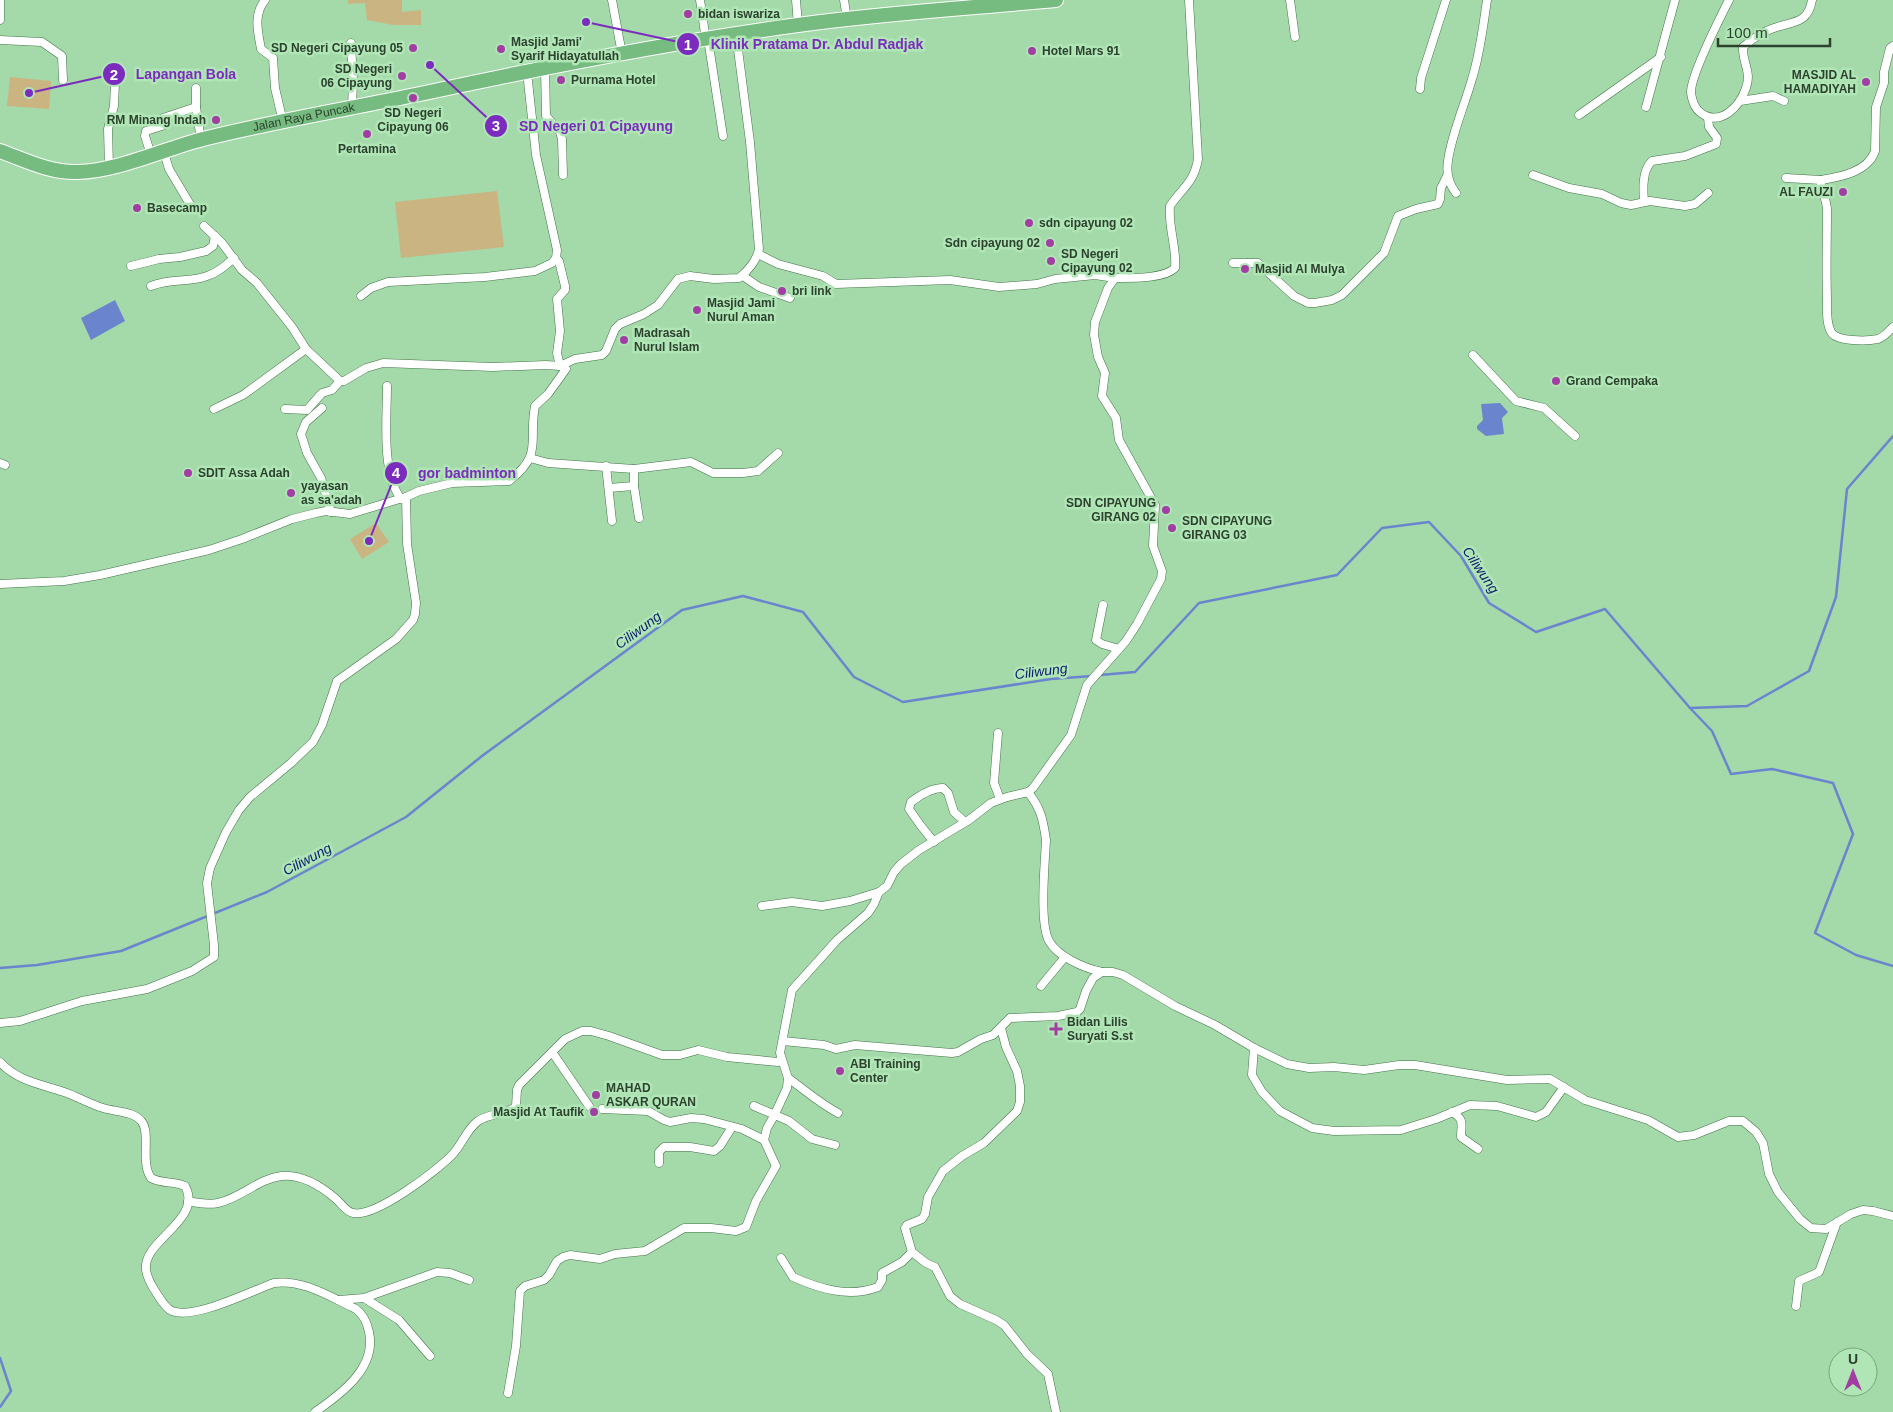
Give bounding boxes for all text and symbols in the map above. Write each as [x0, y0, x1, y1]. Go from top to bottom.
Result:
place label: bidan iswariza [698, 7, 780, 21]
marker: bidan iswariza [682, 8, 694, 20]
scale bar [1718, 15, 1830, 47]
text: 100 m [1726, 24, 1768, 41]
callout: Klinik Pratama Dr. Abdul Radjak [676, 30, 934, 59]
place label: Masjid Jami' Syarif Hidayatullah [511, 35, 619, 63]
text: 1 [684, 36, 692, 53]
text: Klinik Pratama Dr. Abdul Radjak [711, 36, 924, 52]
place label: SD Negeri Cipayung 05 [271, 41, 403, 55]
marker: SD Negeri Cipayung 05 [407, 42, 419, 54]
marker: Masjid Jami' Syarif Hidayatullah [495, 43, 507, 55]
place label: Hotel Mars 91 [1042, 44, 1120, 58]
marker: Hotel Mars 91 [1026, 45, 1038, 57]
callout: Lapangan Bola [101, 60, 247, 89]
place label: SD Negeri 06 Cipayung [321, 62, 392, 90]
text: 2 [110, 66, 118, 83]
text: Lapangan Bola [136, 66, 236, 82]
place label: MASJID AL HAMADIYAH [1784, 68, 1856, 96]
marker: SD Negeri 06 Cipayung [396, 70, 408, 82]
place label: Purnama Hotel [571, 73, 656, 87]
marker: Purnama Hotel [555, 74, 567, 86]
marker: MASJID AL HAMADIYAH [1860, 76, 1872, 88]
marker: SD Negeri Cipayung 06 [407, 92, 419, 104]
street label: Jalan Raya Puncak [251, 100, 357, 134]
place label: SD Negeri Cipayung 06 [377, 106, 449, 134]
callout: SD Negeri 01 Cipayung [484, 112, 683, 141]
place label: RM Minang Indah [107, 113, 206, 127]
marker: RM Minang Indah [210, 114, 222, 126]
text: 3 [492, 117, 500, 134]
text: SD Negeri 01 Cipayung [519, 118, 673, 134]
marker: Pertamina [361, 128, 373, 140]
place label: Pertamina [338, 142, 396, 156]
place label: AL FAUZI [1779, 185, 1833, 199]
marker: AL FAUZI [1837, 186, 1849, 198]
place label: Basecamp [147, 201, 207, 215]
marker: Basecamp [131, 202, 143, 214]
place label: sdn cipayung 02 [1039, 216, 1133, 230]
marker: sdn cipayung 02 [1023, 217, 1035, 229]
place label: Sdn cipayung 02 [945, 236, 1040, 250]
marker: Sdn cipayung 02 [1044, 237, 1056, 249]
place label: SD Negeri Cipayung 02 [1061, 247, 1133, 275]
marker: SD Negeri Cipayung 02 [1045, 255, 1057, 267]
place label: Masjid Al Mulya [1255, 262, 1345, 276]
marker: Masjid Al Mulya [1239, 263, 1251, 275]
place label: bri link [792, 284, 832, 298]
marker: bri link [776, 285, 788, 297]
place label: Masjid Jami Nurul Aman [707, 296, 775, 324]
marker: Masjid Jami Nurul Aman [691, 304, 703, 316]
place label: Madrasah Nurul Islam [634, 326, 699, 354]
marker: Madrasah Nurul Islam [618, 334, 630, 346]
place label: Grand Cempaka [1566, 374, 1658, 388]
marker: Grand Cempaka [1550, 375, 1562, 387]
callout: gor badminton [383, 459, 526, 488]
text: 4 [392, 464, 401, 481]
text: gor badminton [418, 465, 516, 481]
place label: SDIT Assa Adah [198, 466, 290, 480]
marker: SDIT Assa Adah [182, 467, 194, 479]
place label: yayasan as sa'adah [301, 479, 362, 507]
marker: yayasan as sa'adah [285, 487, 297, 499]
place label: SDN CIPAYUNG GIRANG 02 [1066, 496, 1156, 524]
marker: SDN CIPAYUNG GIRANG 02 [1160, 504, 1172, 516]
place label: SDN CIPAYUNG GIRANG 03 [1182, 514, 1272, 542]
marker: SDN CIPAYUNG GIRANG 03 [1166, 522, 1178, 534]
water label: Ciliwung [1460, 544, 1503, 597]
water label: Ciliwung [612, 608, 664, 652]
water label: Ciliwung [1014, 660, 1068, 682]
water label: Ciliwung [280, 839, 334, 878]
place label: Bidan Lilis Suryati S.st [1067, 1015, 1133, 1043]
marker: Bidan Lilis Suryati S.st [1049, 1022, 1063, 1036]
place label: ABI Training Center [850, 1057, 921, 1085]
marker: ABI Training Center [834, 1065, 846, 1077]
place label: MAHAD ASKAR QURAN [606, 1081, 696, 1109]
marker: MAHAD ASKAR QURAN [590, 1089, 602, 1101]
place label: Masjid At Taufik [493, 1105, 584, 1119]
marker: Masjid At Taufik [588, 1106, 600, 1118]
north arrow [1828, 1347, 1878, 1397]
text: U [1848, 1351, 1858, 1367]

